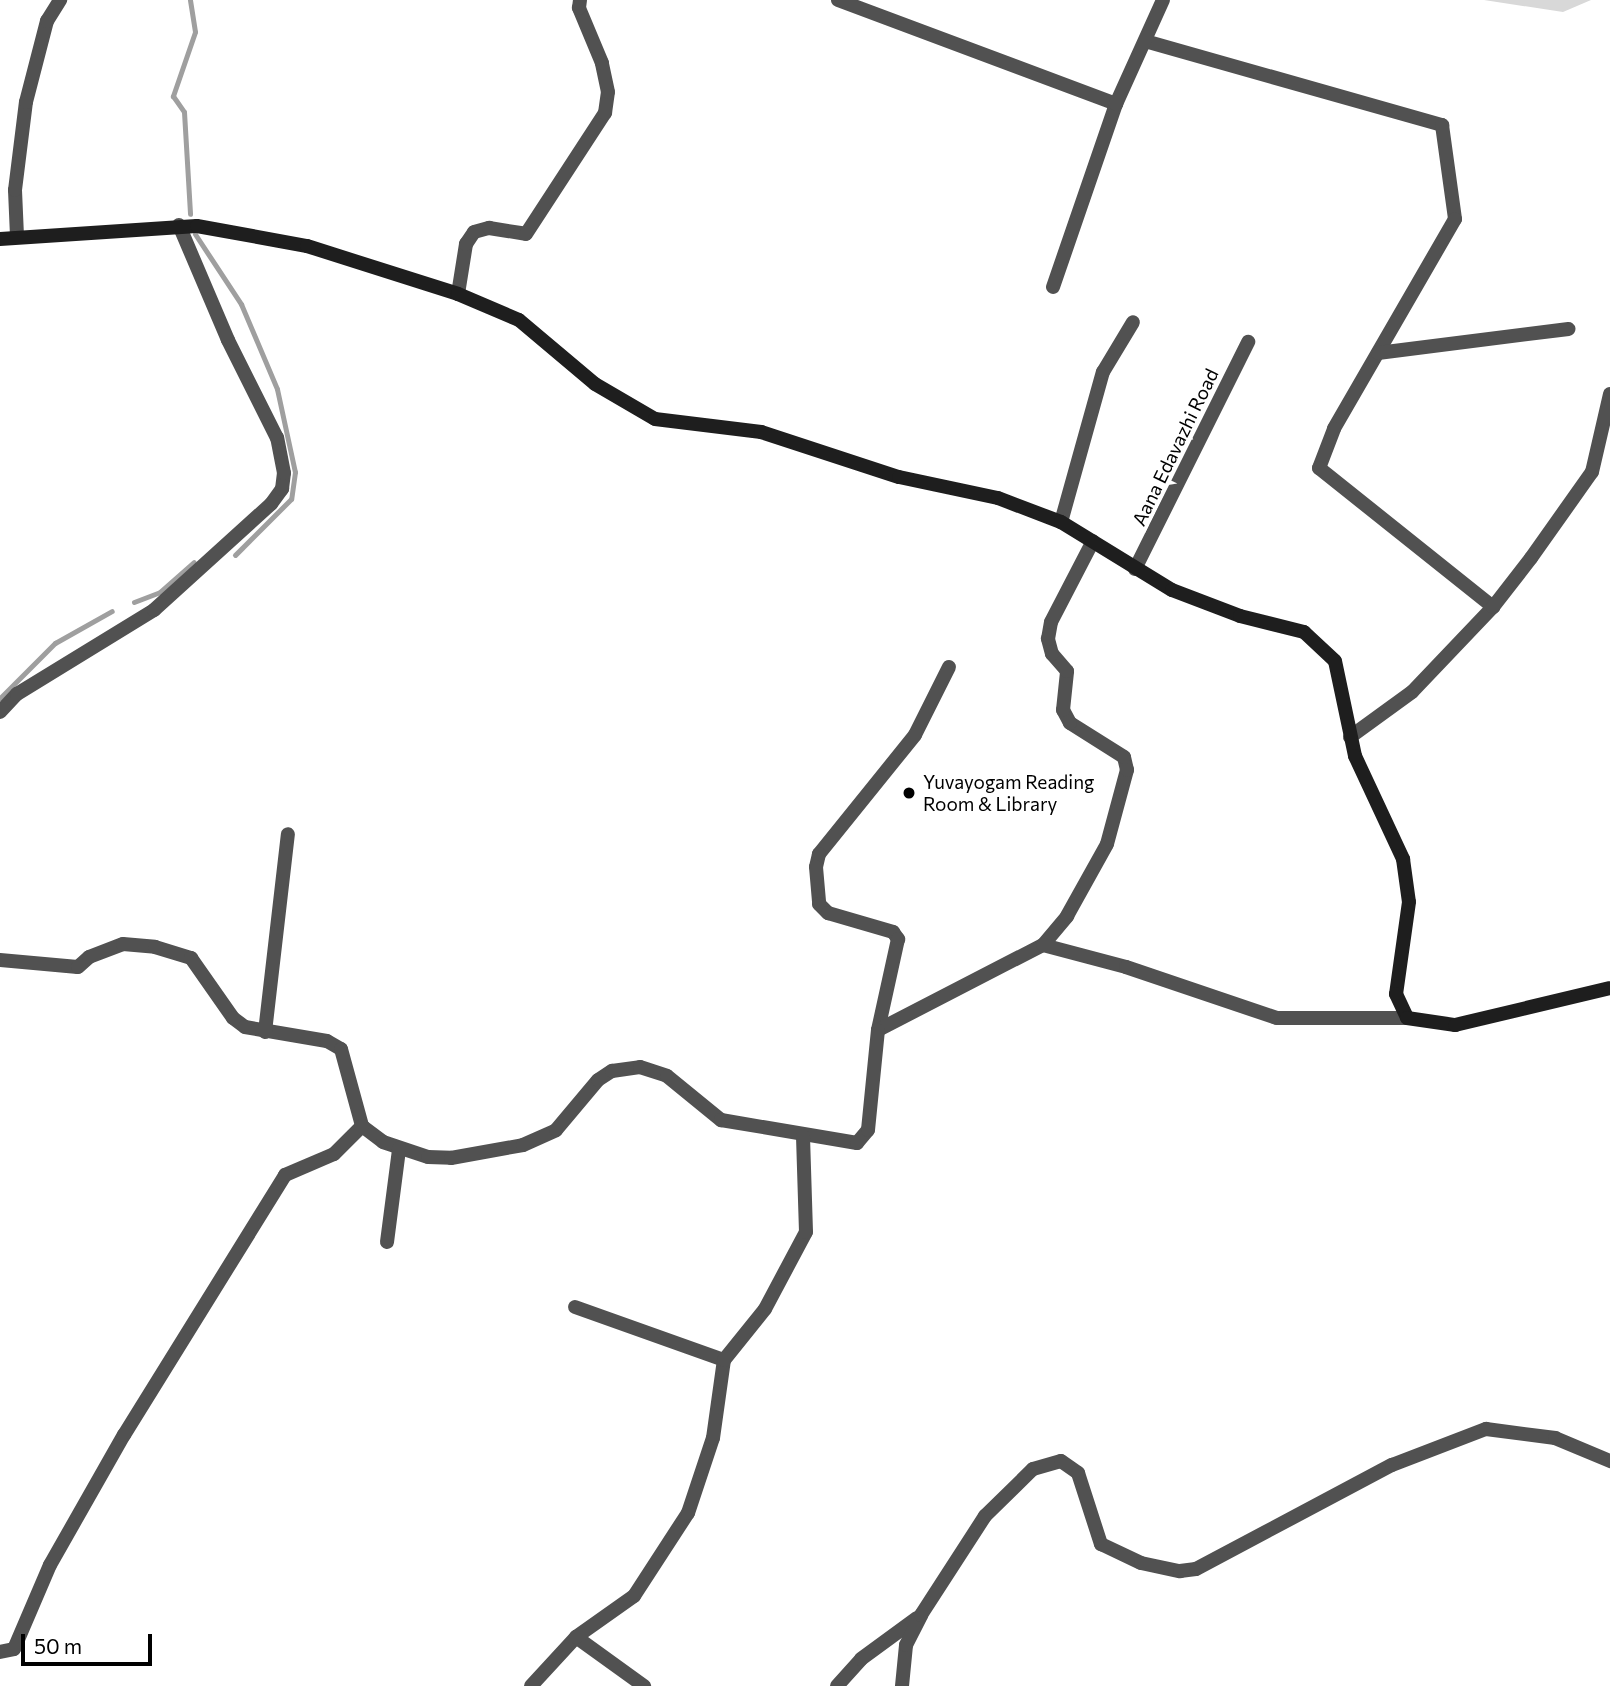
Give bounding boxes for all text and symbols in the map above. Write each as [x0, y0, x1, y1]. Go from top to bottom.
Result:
street label: Aana Edavazhi Road [1127, 365, 1223, 529]
place label: Yuvayogam Reading Room & Library [923, 771, 1094, 815]
marker: Yuvayogam Reading Room & Library [901, 785, 917, 801]
scale bar [24, 1620, 156, 1664]
text: 50 m [34, 1633, 82, 1658]

